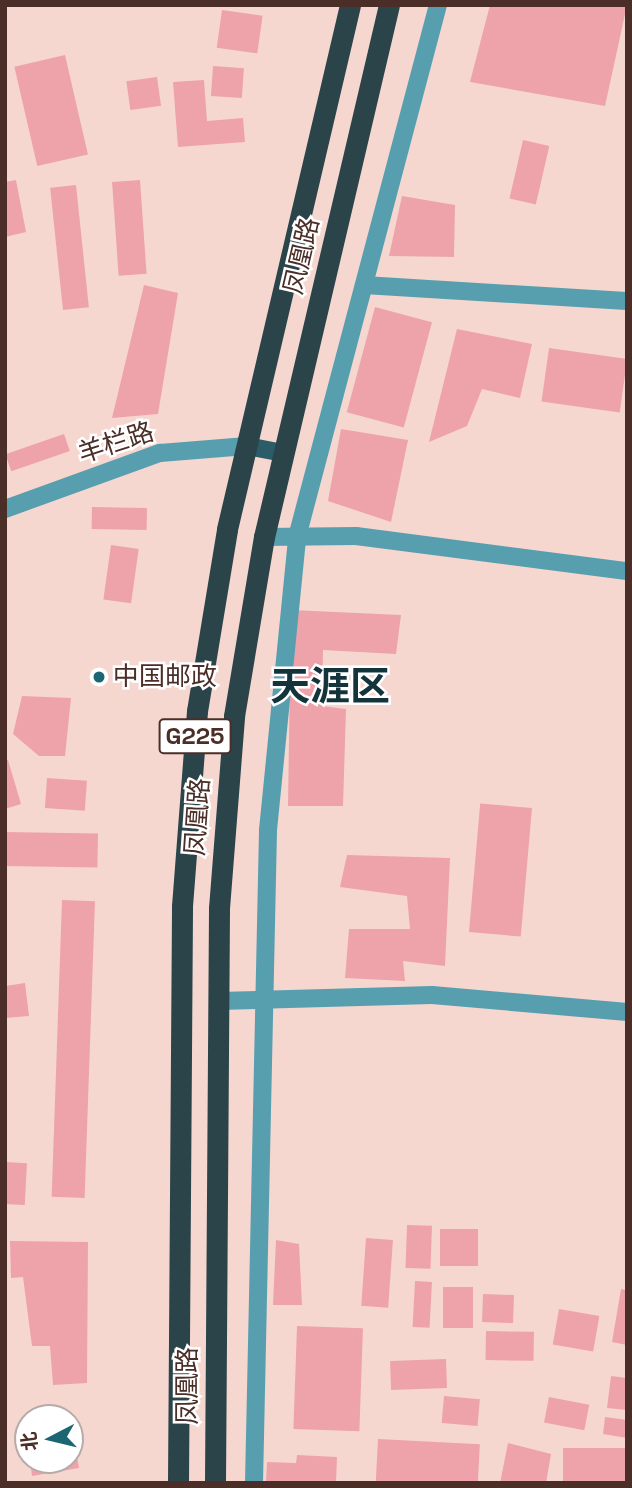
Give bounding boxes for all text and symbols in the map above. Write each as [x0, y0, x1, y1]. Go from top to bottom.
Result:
street label: 凤凰路 [278, 214, 326, 298]
street label: 羊栏路 [74, 416, 158, 470]
place label: 中国邮政 [113, 661, 217, 693]
district label: 天涯区 [270, 663, 390, 711]
marker: 中国邮政 [91, 669, 107, 685]
road number: G225 [158, 716, 232, 756]
street label: 凤凰路 [180, 777, 216, 857]
street label: 凤凰路 [172, 1347, 204, 1425]
north arrow [14, 1404, 84, 1474]
text: 北 [16, 1430, 43, 1452]

